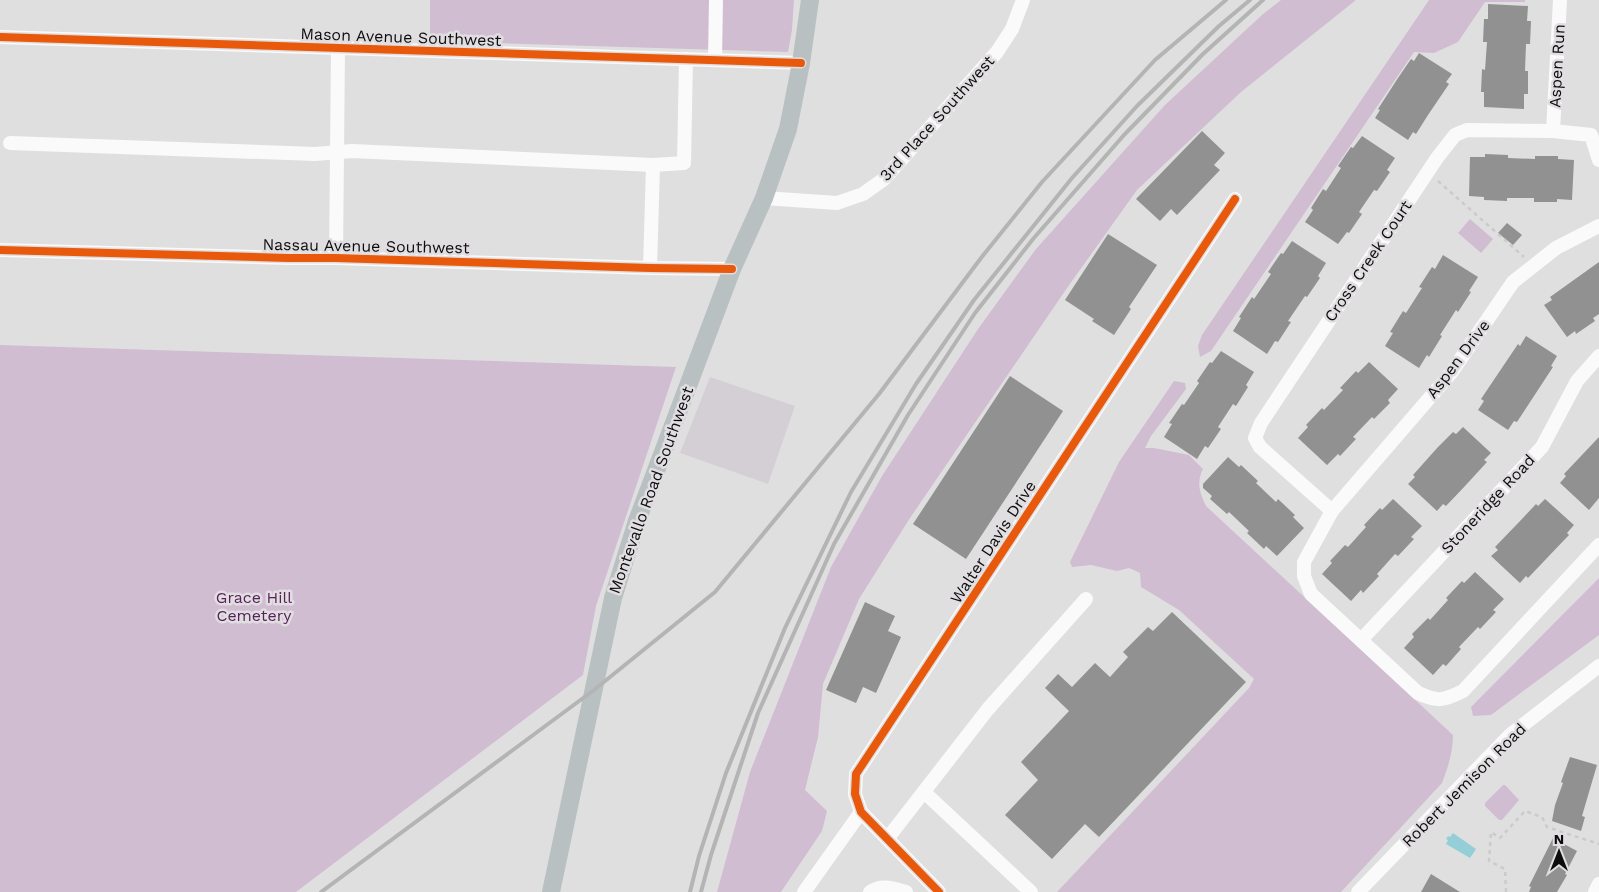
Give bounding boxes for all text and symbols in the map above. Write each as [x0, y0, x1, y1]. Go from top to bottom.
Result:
street label: Mason Avenue Southwest [300, 24, 502, 50]
street label: Aspen Run [1545, 24, 1569, 108]
street label: 3rd Place Southwest [876, 51, 999, 185]
street label: Cross Creek Court [1320, 196, 1416, 325]
street label: Nassau Avenue Southwest [262, 235, 470, 257]
street label: Aspen Drive [1422, 316, 1494, 402]
street label: Montevallo Road Southwest [605, 384, 697, 596]
street label: Stoneridge Road [1437, 450, 1539, 558]
street label: Walter Davis Drive [946, 477, 1040, 607]
park label: Grace Hill Cemetery [216, 588, 292, 625]
street label: Robert Jemison Road [1398, 719, 1530, 851]
north arrow [1534, 827, 1584, 877]
text: N [1554, 831, 1564, 847]

